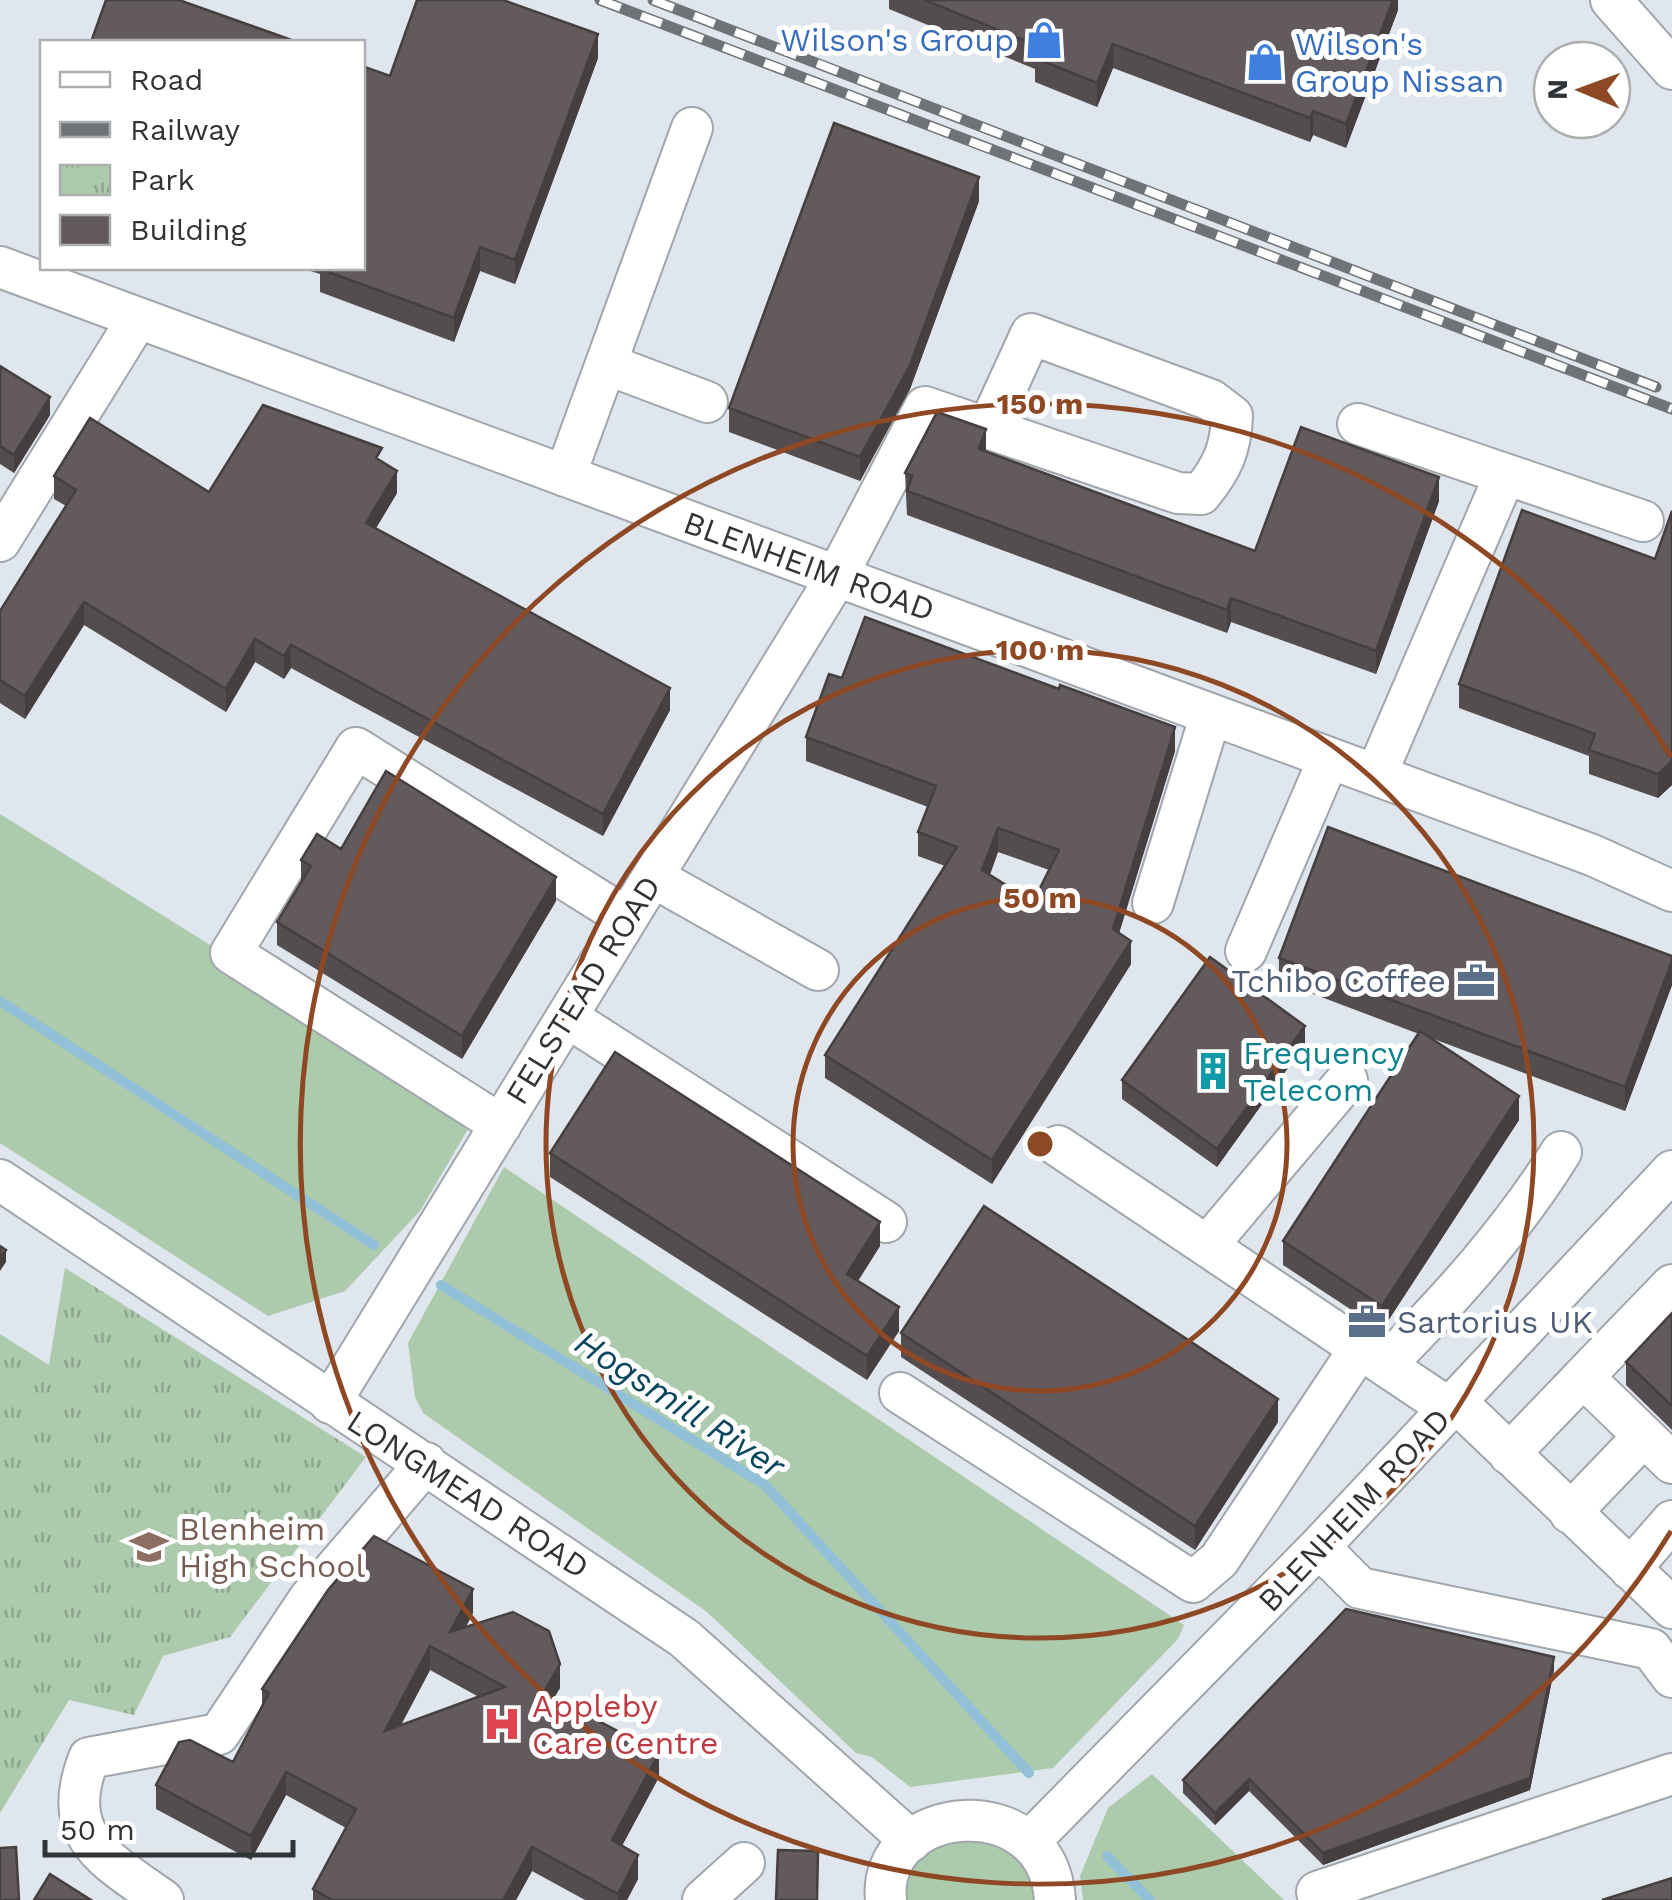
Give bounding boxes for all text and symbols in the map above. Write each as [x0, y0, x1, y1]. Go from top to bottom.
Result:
shop icon: Wilson's Group [1023, 19, 1065, 61]
place label: Wilson's Group [780, 21, 1014, 59]
place label: Wilson's Group Nissan [1295, 25, 1504, 100]
legend [40, 40, 365, 270]
north arrow [1532, 40, 1632, 140]
shop icon: Wilson's Group Nissan [1244, 41, 1286, 83]
text: Road [130, 62, 203, 97]
text: N [1541, 79, 1574, 100]
text: Railway [130, 112, 240, 147]
text: Park [130, 162, 195, 197]
text: Building [130, 212, 247, 247]
text: 150 m [997, 386, 1083, 421]
street label: BLENHEIM ROAD [678, 503, 940, 629]
text: 100 m [996, 632, 1084, 667]
street label: FELSTEAD ROAD [497, 869, 669, 1111]
text: 50 m [1003, 880, 1077, 915]
office icon: Tchibo Coffee [1455, 960, 1497, 1002]
place label: Tchibo Coffee [1231, 962, 1446, 1000]
place label: Frequency Telecom [1243, 1034, 1405, 1109]
building icon: Frequency Telecom [1192, 1050, 1234, 1092]
centre of rings [1022, 1126, 1058, 1162]
office icon: Sartorius UK [1346, 1301, 1388, 1343]
place label: Sartorius UK [1397, 1303, 1593, 1341]
water label: Hogsmill River [567, 1321, 794, 1488]
street label: BLENHEIM ROAD [1250, 1400, 1458, 1620]
street label: LONGMEAD ROAD [340, 1402, 596, 1586]
place label: Blenheim High School [179, 1510, 365, 1585]
school or university icon: Blenheim High School [128, 1526, 170, 1568]
place label: Appleby Care Centre [532, 1687, 718, 1762]
hospital icon: Appleby Care Centre [481, 1703, 523, 1745]
scale bar [45, 1795, 292, 1857]
text: 50 m [60, 1812, 135, 1847]

